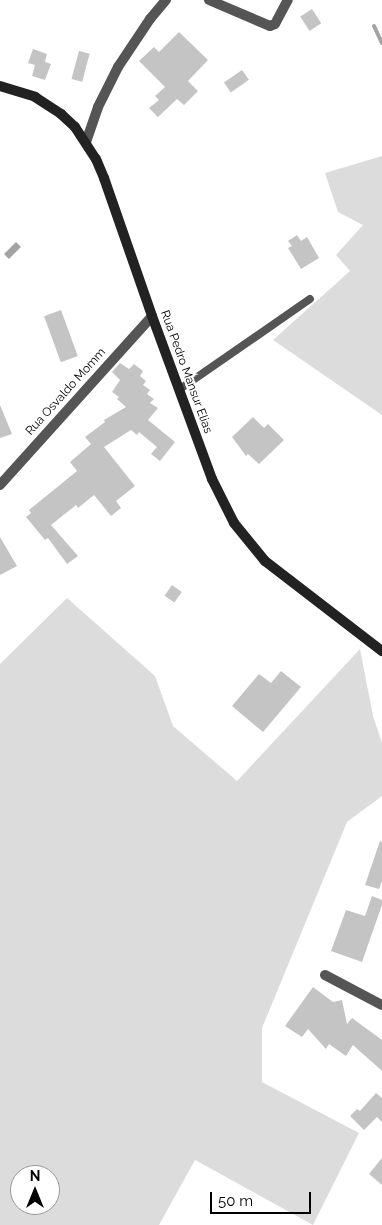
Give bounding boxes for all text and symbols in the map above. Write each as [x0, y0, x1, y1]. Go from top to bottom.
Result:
street label: Rua Pedro Mansur Elias [157, 308, 215, 436]
street label: Rua Osvaldo Momm [23, 345, 109, 439]
north arrow [10, 1165, 60, 1215]
text: N [30, 1168, 40, 1184]
scale bar [212, 1182, 313, 1214]
text: 50 m [218, 1192, 253, 1210]

